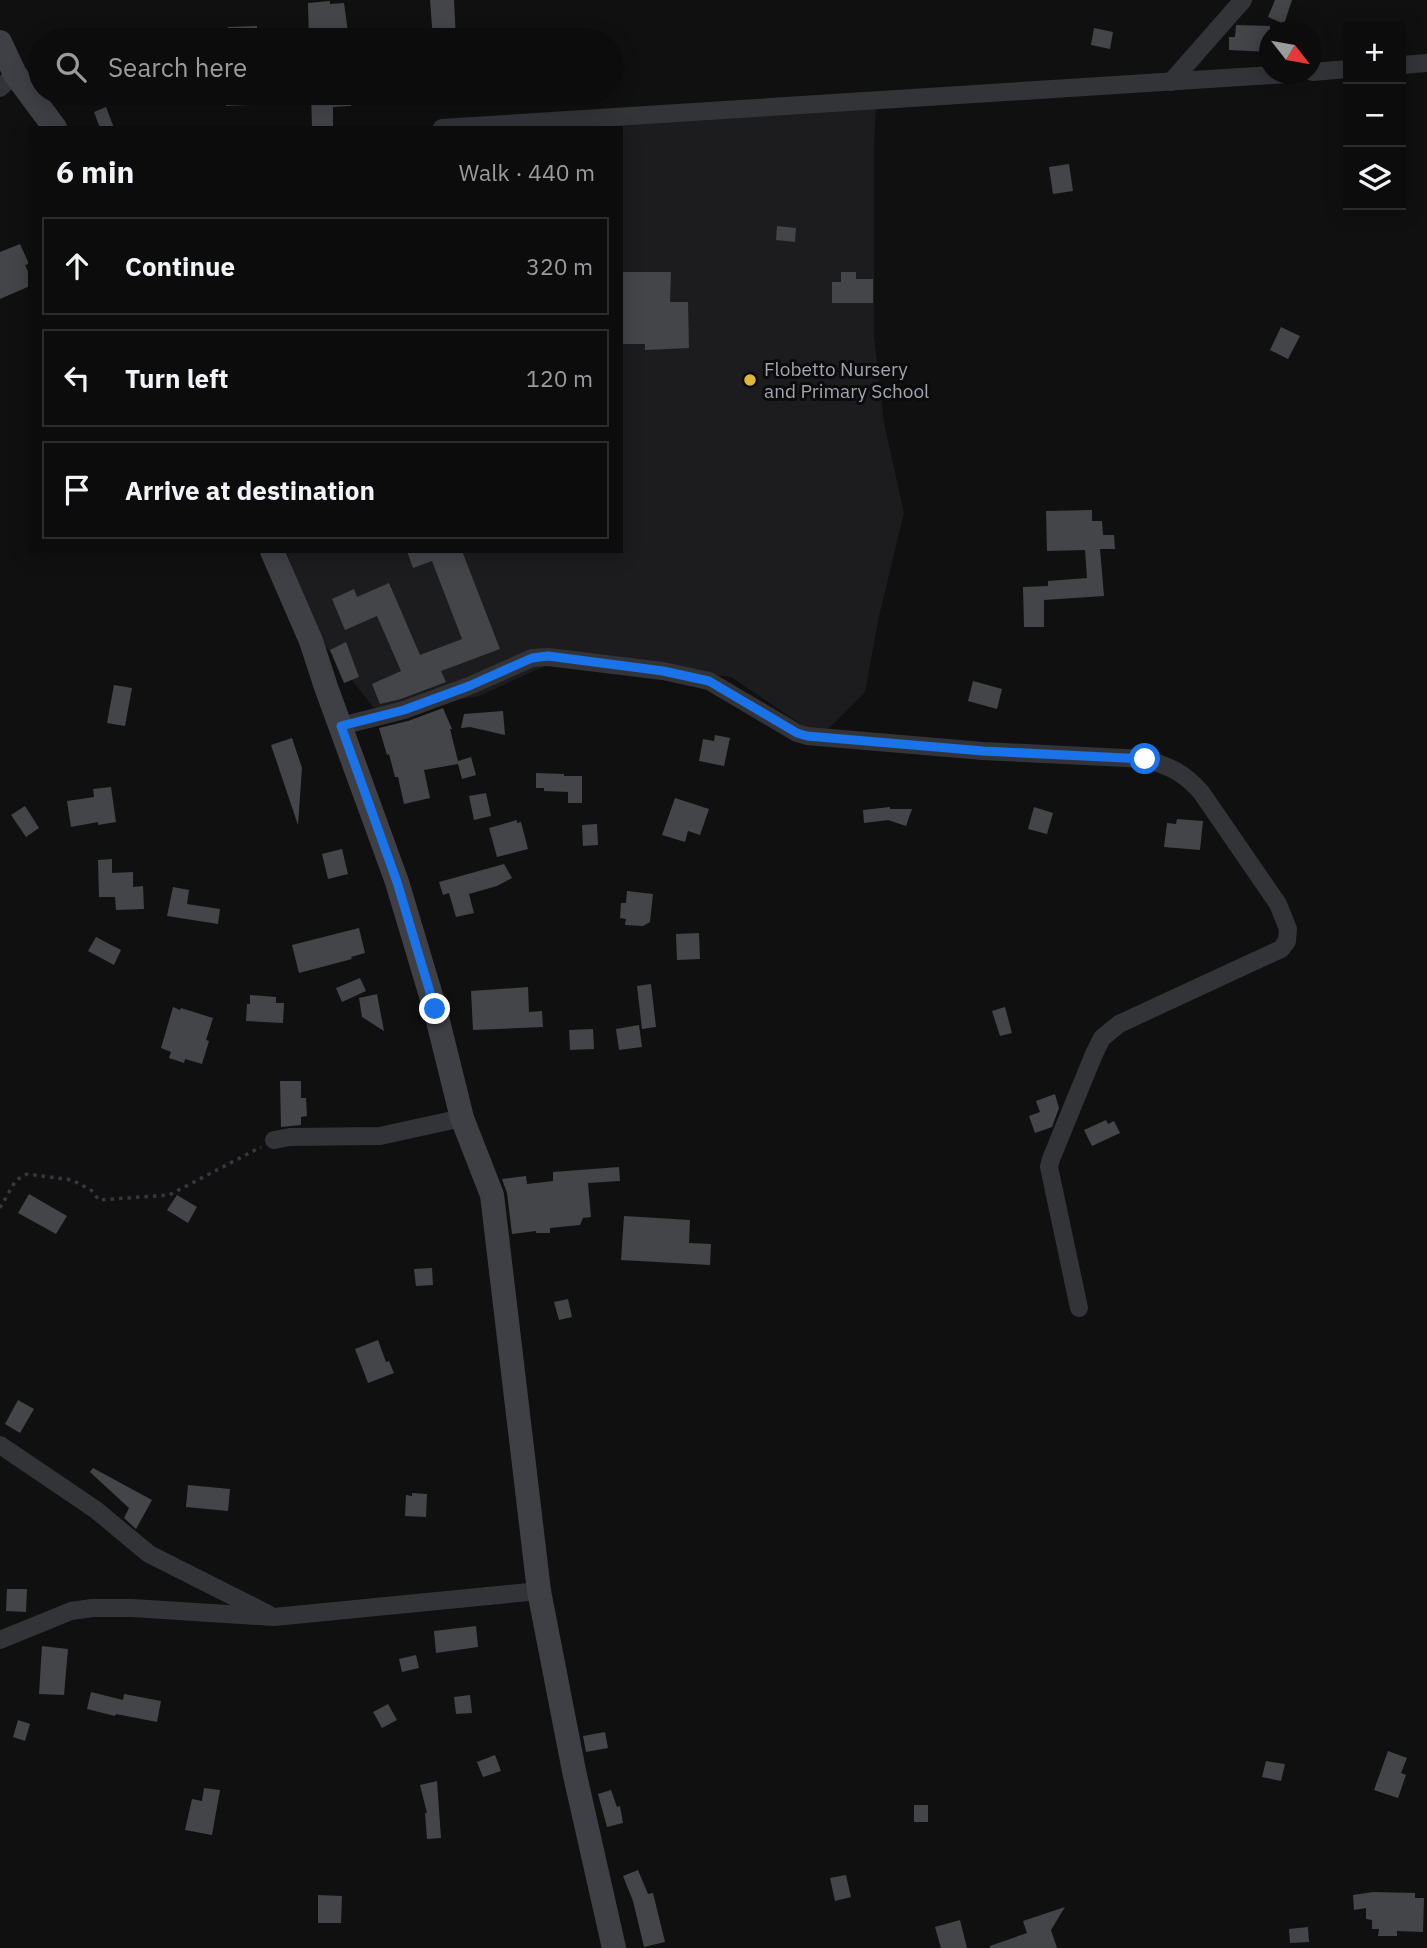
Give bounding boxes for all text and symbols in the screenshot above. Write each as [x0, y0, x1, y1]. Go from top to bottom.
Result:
north arrow [1259, 21, 1322, 84]
map controls [1343, 21, 1406, 210]
button: + [1343, 21, 1406, 84]
search box [28, 28, 623, 105]
icon: search [52, 48, 90, 86]
text: Search here [108, 50, 247, 84]
button: − [1343, 84, 1406, 147]
button: layers [1343, 147, 1406, 210]
text: 6 min [56, 152, 134, 191]
text: Walk · 440 m [459, 157, 595, 187]
icon: ahead [58, 247, 96, 285]
text: Continue [125, 249, 235, 283]
text: 320 m [526, 251, 593, 281]
place label: Flobetto Nursery and Primary School [764, 357, 929, 403]
icon: left [58, 359, 96, 397]
text: Turn left [125, 361, 228, 395]
text: 120 m [526, 363, 593, 393]
marker: Flobetto Nursery and Primary School [742, 372, 758, 388]
icon: arrive [58, 471, 96, 509]
text: Arrive at destination [125, 473, 375, 507]
route start [1129, 743, 1160, 774]
route end [419, 993, 450, 1024]

